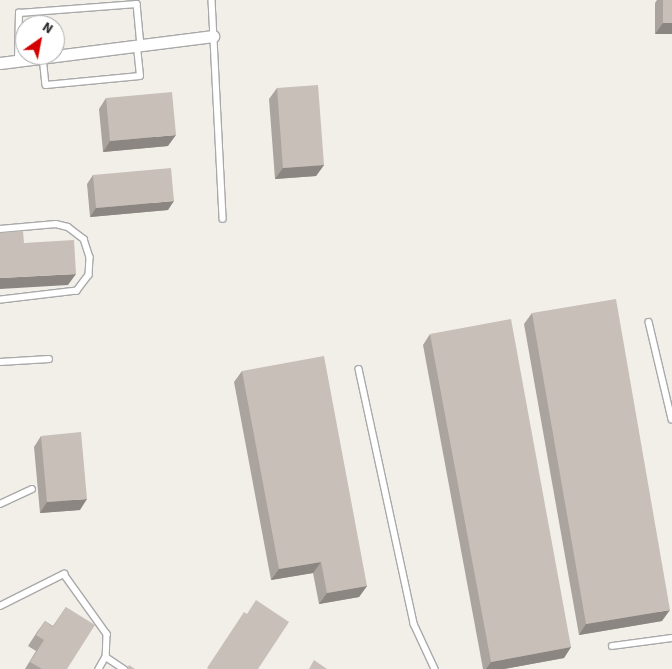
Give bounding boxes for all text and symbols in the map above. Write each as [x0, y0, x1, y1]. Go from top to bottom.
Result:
north arrow [15, 15, 65, 65]
text: N [38, 17, 57, 39]

